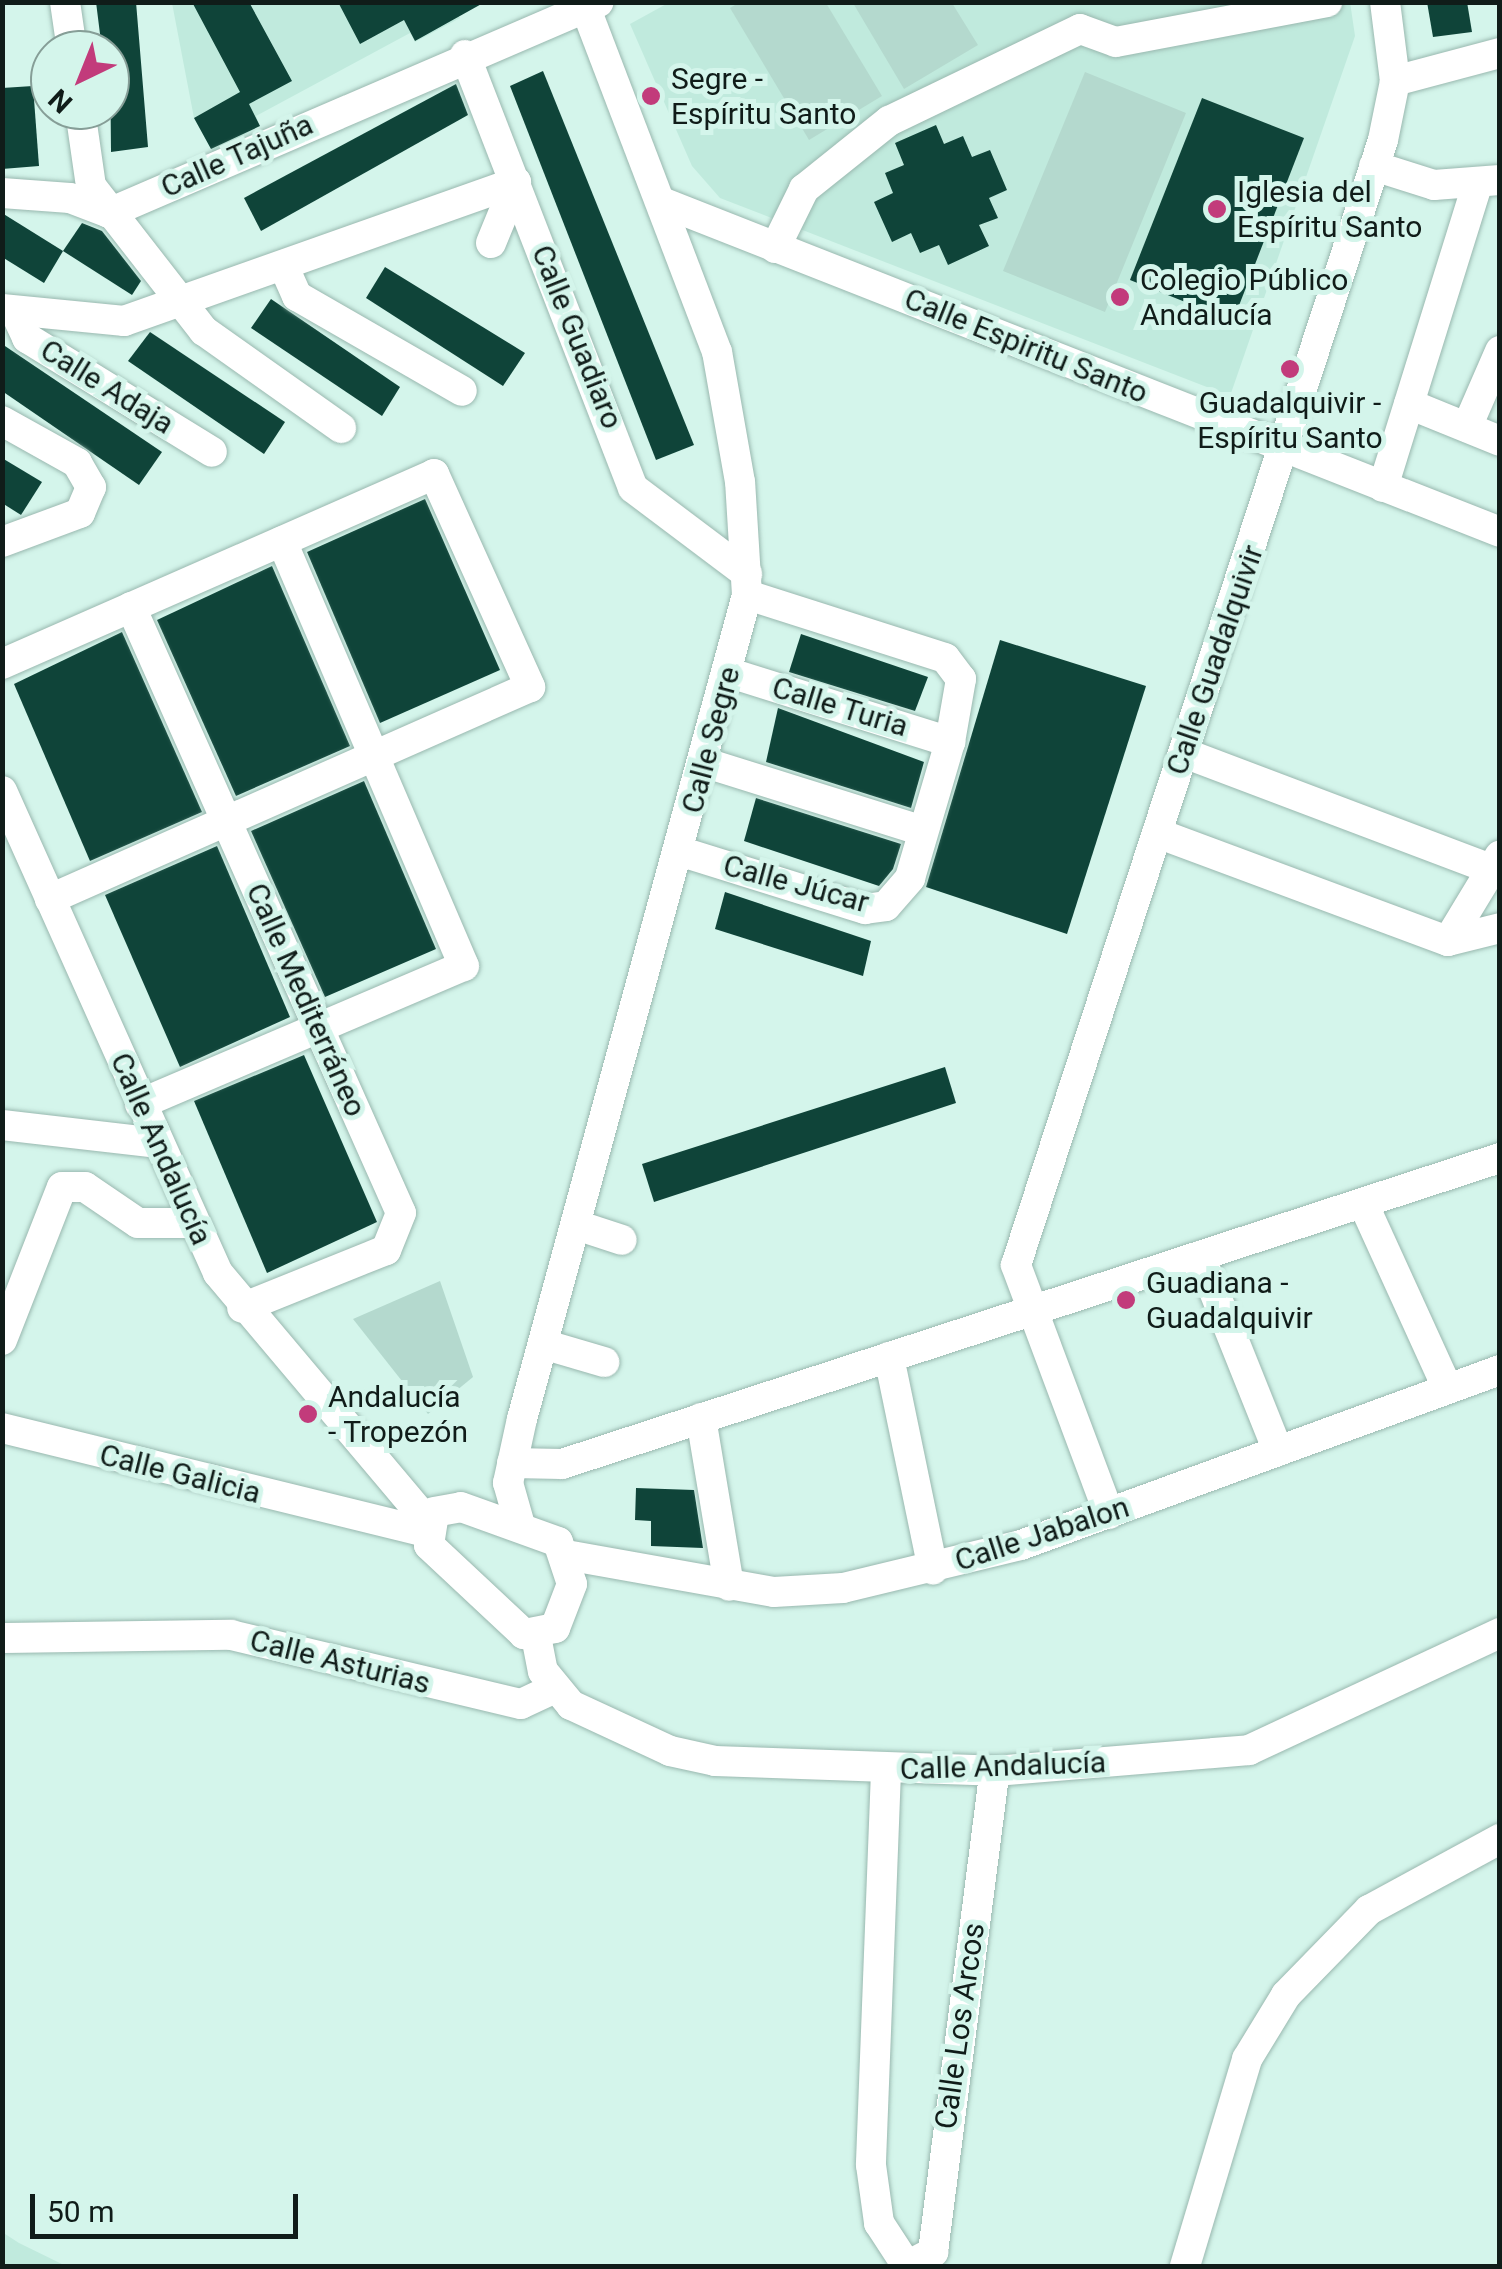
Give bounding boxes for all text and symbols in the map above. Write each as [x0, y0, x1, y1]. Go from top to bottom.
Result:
north arrow [30, 30, 130, 130]
place label: Segre - Espíritu Santo [671, 61, 856, 132]
text: N [42, 82, 79, 120]
marker: Segre - Espíritu Santo [640, 85, 662, 107]
street label: Calle Tajuña [155, 106, 319, 206]
place label: Iglesia del Espíritu Santo [1237, 174, 1422, 244]
marker: Iglesia del Espíritu Santo [1206, 198, 1228, 220]
street label: Calle Guadiaro [524, 240, 630, 434]
place label: Colegio Público Andalucía [1140, 262, 1348, 332]
street label: Calle Espiritu Santo [899, 281, 1153, 411]
marker: Colegio Público Andalucía [1109, 286, 1131, 308]
street label: Calle Adaja [34, 332, 180, 442]
marker: Guadalquivir - Espíritu Santo [1279, 358, 1301, 380]
place label: Guadalquivir - Espíritu Santo [1197, 385, 1383, 456]
street label: Calle Guadalquivir [1159, 540, 1271, 780]
street label: Calle Segre [674, 663, 748, 817]
street label: Calle Turia [768, 669, 912, 745]
street label: Calle Júcar [719, 847, 873, 921]
street label: Calle Mediterráneo [238, 878, 374, 1122]
street label: Calle Andalucía [103, 1047, 219, 1251]
place label: Guadiana - Guadalquivir [1146, 1265, 1313, 1336]
marker: Guadiana - Guadalquivir [1115, 1289, 1137, 1311]
place label: Andalucía - Tropezón [328, 1379, 469, 1450]
marker: Andalucía - Tropezón [297, 1403, 319, 1425]
street label: Calle Galicia [96, 1437, 264, 1511]
street label: Calle Jabalon [950, 1489, 1134, 1579]
street label: Calle Asturias [246, 1622, 434, 1702]
street label: Calle Andalucía [899, 1744, 1107, 1788]
street label: Calle Los Arcos [928, 1921, 992, 2131]
scale bar [35, 2174, 302, 2236]
text: 50 m [47, 2194, 114, 2229]

